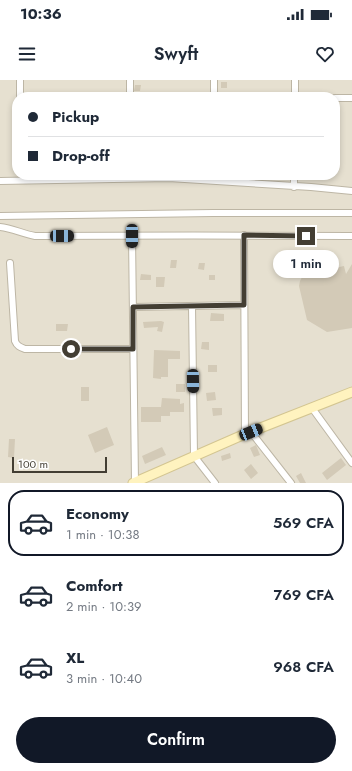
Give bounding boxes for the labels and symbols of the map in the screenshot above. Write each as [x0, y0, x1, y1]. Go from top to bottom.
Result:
car [126, 224, 138, 248]
route end [297, 227, 315, 245]
car [50, 230, 74, 242]
callout: 1 min [273, 250, 339, 278]
route start [62, 340, 80, 358]
car [187, 369, 199, 393]
car [238, 422, 264, 442]
scale bar [12, 455, 107, 474]

